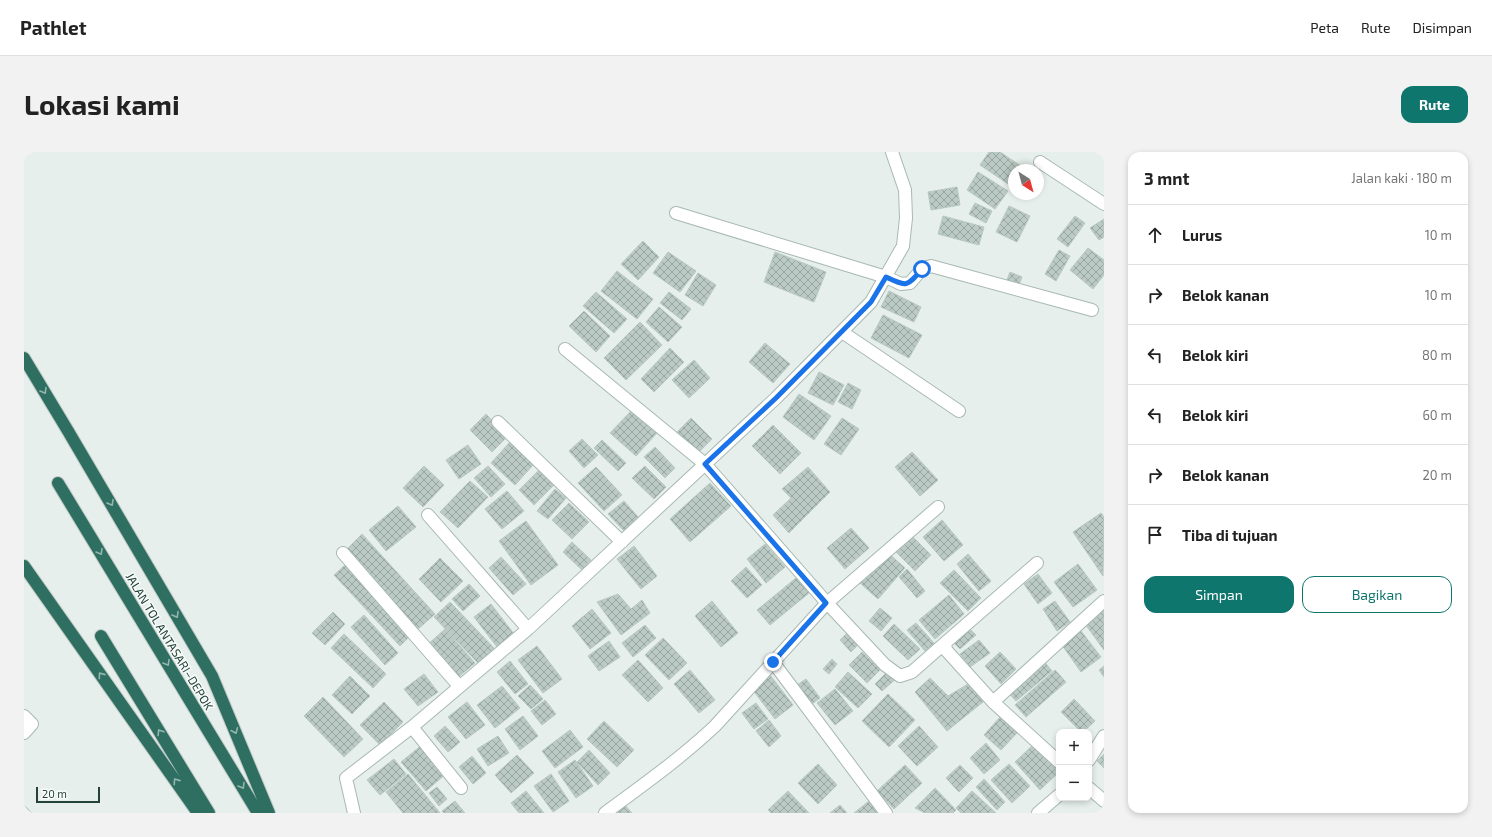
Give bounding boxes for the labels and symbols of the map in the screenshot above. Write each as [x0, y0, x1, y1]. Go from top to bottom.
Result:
north arrow [1008, 164, 1044, 200]
route start [913, 260, 931, 278]
one-way arrow [40, 387, 47, 394]
one-way arrow [106, 499, 113, 506]
one-way arrow [95, 548, 102, 555]
street label: JALAN TOL ANTASARI–DEPOK [123, 570, 217, 712]
one-way arrow [172, 611, 179, 618]
route end [764, 653, 782, 671]
one-way arrow [163, 659, 170, 666]
one-way arrow [98, 672, 106, 679]
one-way arrow [230, 727, 238, 734]
one-way arrow [158, 729, 165, 736]
one-way arrow [173, 778, 181, 785]
one-way arrow [237, 782, 245, 789]
scale bar [36, 785, 100, 804]

